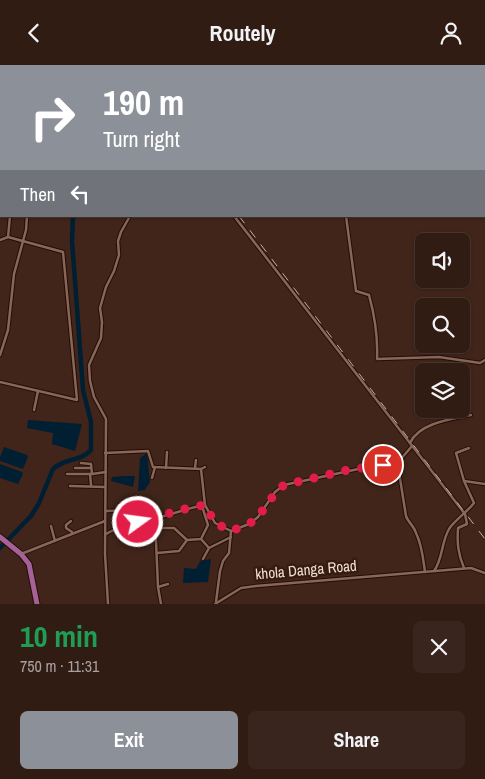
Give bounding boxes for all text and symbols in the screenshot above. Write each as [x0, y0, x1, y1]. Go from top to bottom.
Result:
text: Routely [209, 18, 276, 48]
icon: back [20, 19, 48, 47]
icon: person [437, 19, 465, 47]
text: 190 m [103, 79, 184, 126]
icon: right [20, 85, 85, 150]
text: Turn right [103, 124, 180, 154]
icon: left [66, 180, 94, 208]
text: Then [20, 181, 56, 207]
map controls [415, 233, 470, 418]
button: sound [415, 233, 470, 288]
button: search [415, 298, 470, 353]
button: layers [415, 363, 470, 418]
pin [362, 444, 404, 486]
icon: arrive [369, 451, 397, 479]
position arrow [111, 495, 163, 547]
street label: khola Danga Road [254, 555, 358, 584]
text: 10 min [20, 616, 98, 656]
button: close [413, 621, 465, 673]
text: 750 m · 11:31 [20, 655, 99, 677]
button: Exit [20, 711, 238, 769]
button: Share [248, 711, 465, 769]

